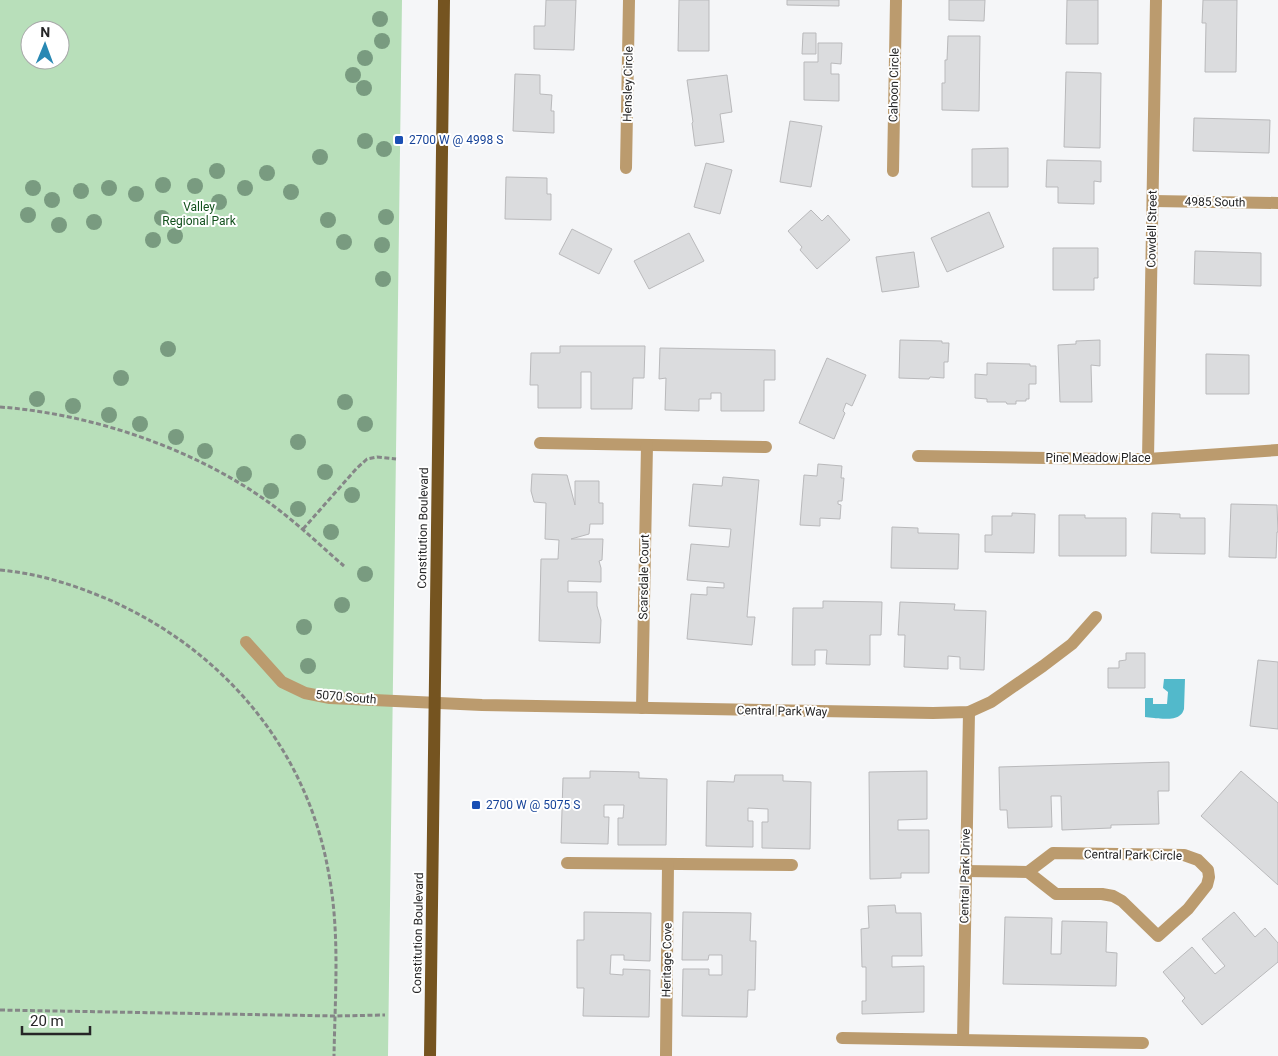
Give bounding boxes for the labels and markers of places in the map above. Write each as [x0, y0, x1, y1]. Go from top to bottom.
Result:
place label: 2700 W @ 4998 S [409, 133, 503, 147]
marker: 2700 W @ 4998 S [393, 134, 405, 146]
place label: 2700 W @ 5075 S [486, 798, 580, 812]
marker: 2700 W @ 5075 S [470, 799, 482, 811]

